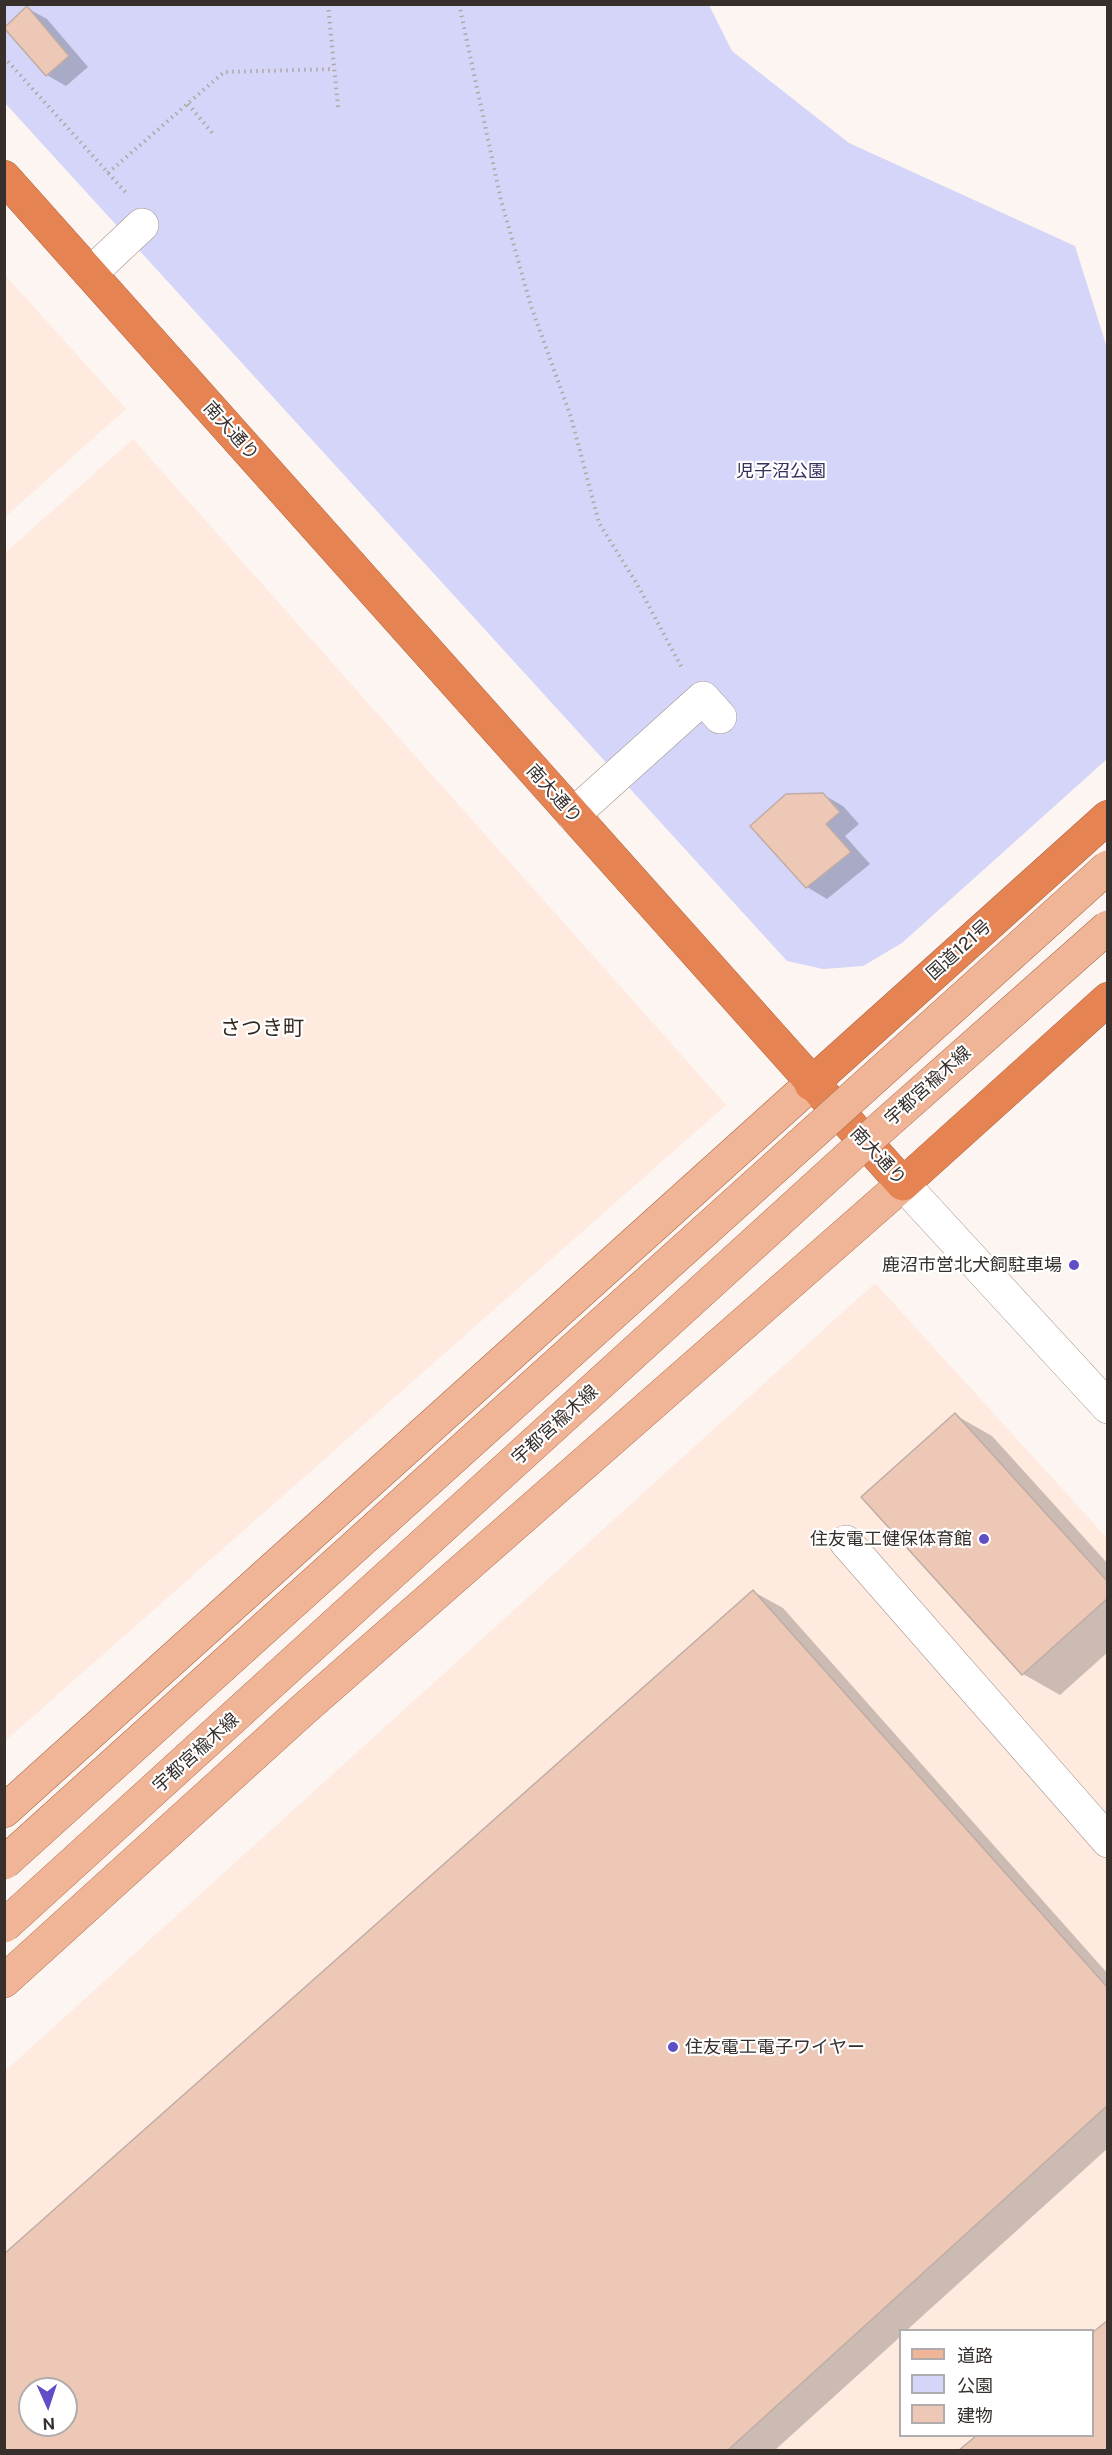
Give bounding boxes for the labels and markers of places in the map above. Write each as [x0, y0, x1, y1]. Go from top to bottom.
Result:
place label: 鹿沼市営北犬飼駐車場 [882, 1254, 1062, 1276]
marker: 鹿沼市営北犬飼駐車場 [1067, 1258, 1081, 1272]
place label: 住友電工健保体育館 [810, 1528, 972, 1550]
marker: 住友電工健保体育館 [977, 1532, 991, 1546]
place label: 住友電工電子ワイヤー [685, 2036, 865, 2058]
marker: 住友電工電子ワイヤー [666, 2040, 680, 2054]

